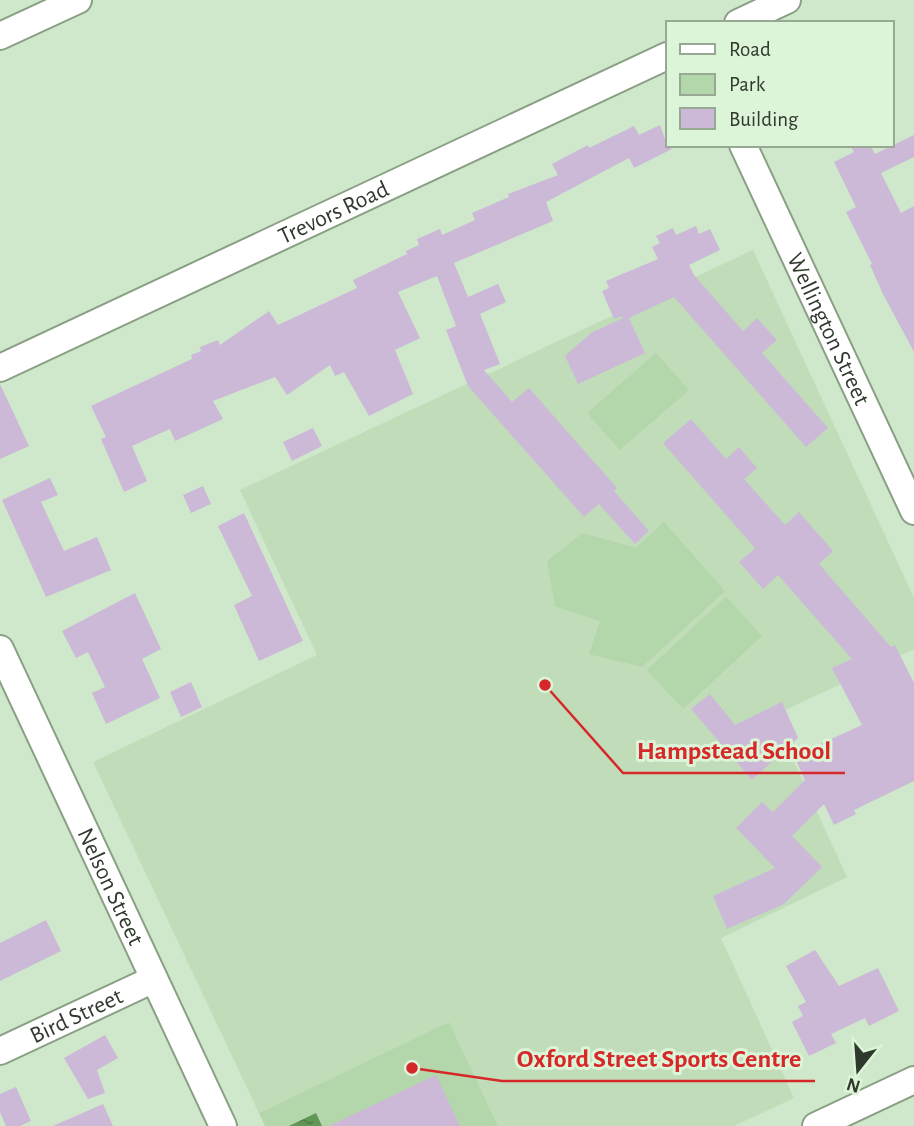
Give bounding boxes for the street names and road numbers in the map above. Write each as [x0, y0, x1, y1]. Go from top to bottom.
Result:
street label: Trevors Road [275, 177, 393, 249]
street label: Wellington Street [782, 250, 874, 409]
street label: Nelson Street [72, 824, 148, 949]
street label: Bird Street [26, 984, 127, 1048]

